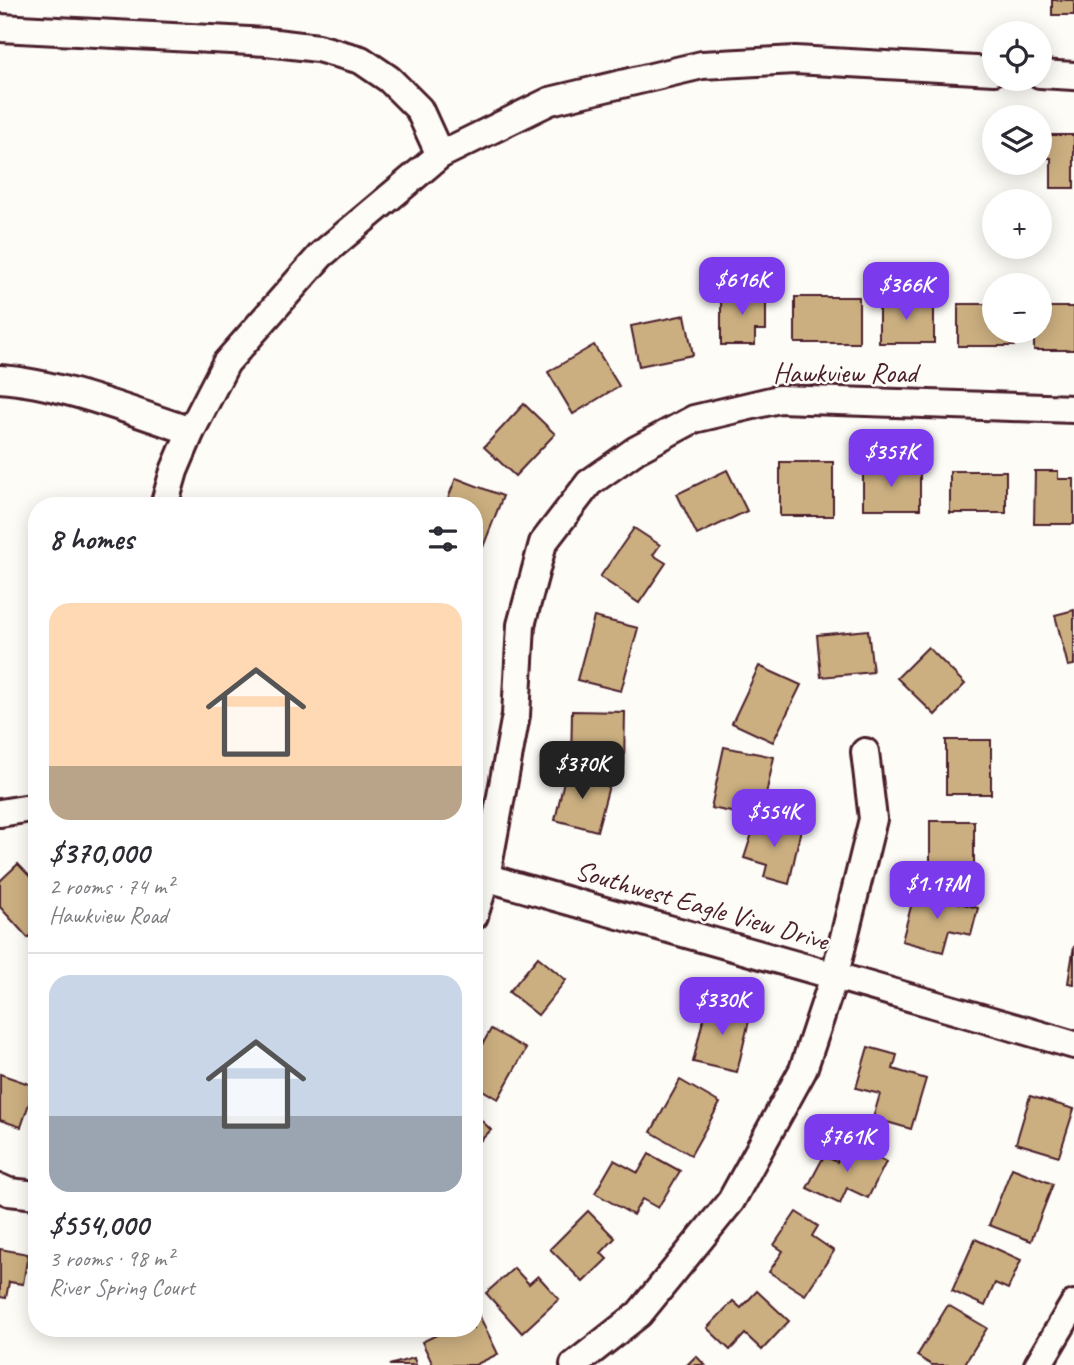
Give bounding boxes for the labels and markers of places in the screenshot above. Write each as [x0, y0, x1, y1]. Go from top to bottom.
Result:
pin: $616K [693, 258, 791, 317]
pin: $366K [857, 262, 955, 322]
pin: $357K [842, 430, 940, 489]
pin: $370K [533, 742, 631, 801]
pin: $554K [725, 790, 823, 849]
pin: $1.17M [880, 862, 994, 921]
pin: $330K [673, 978, 771, 1037]
pin: $761K [798, 1114, 896, 1174]

